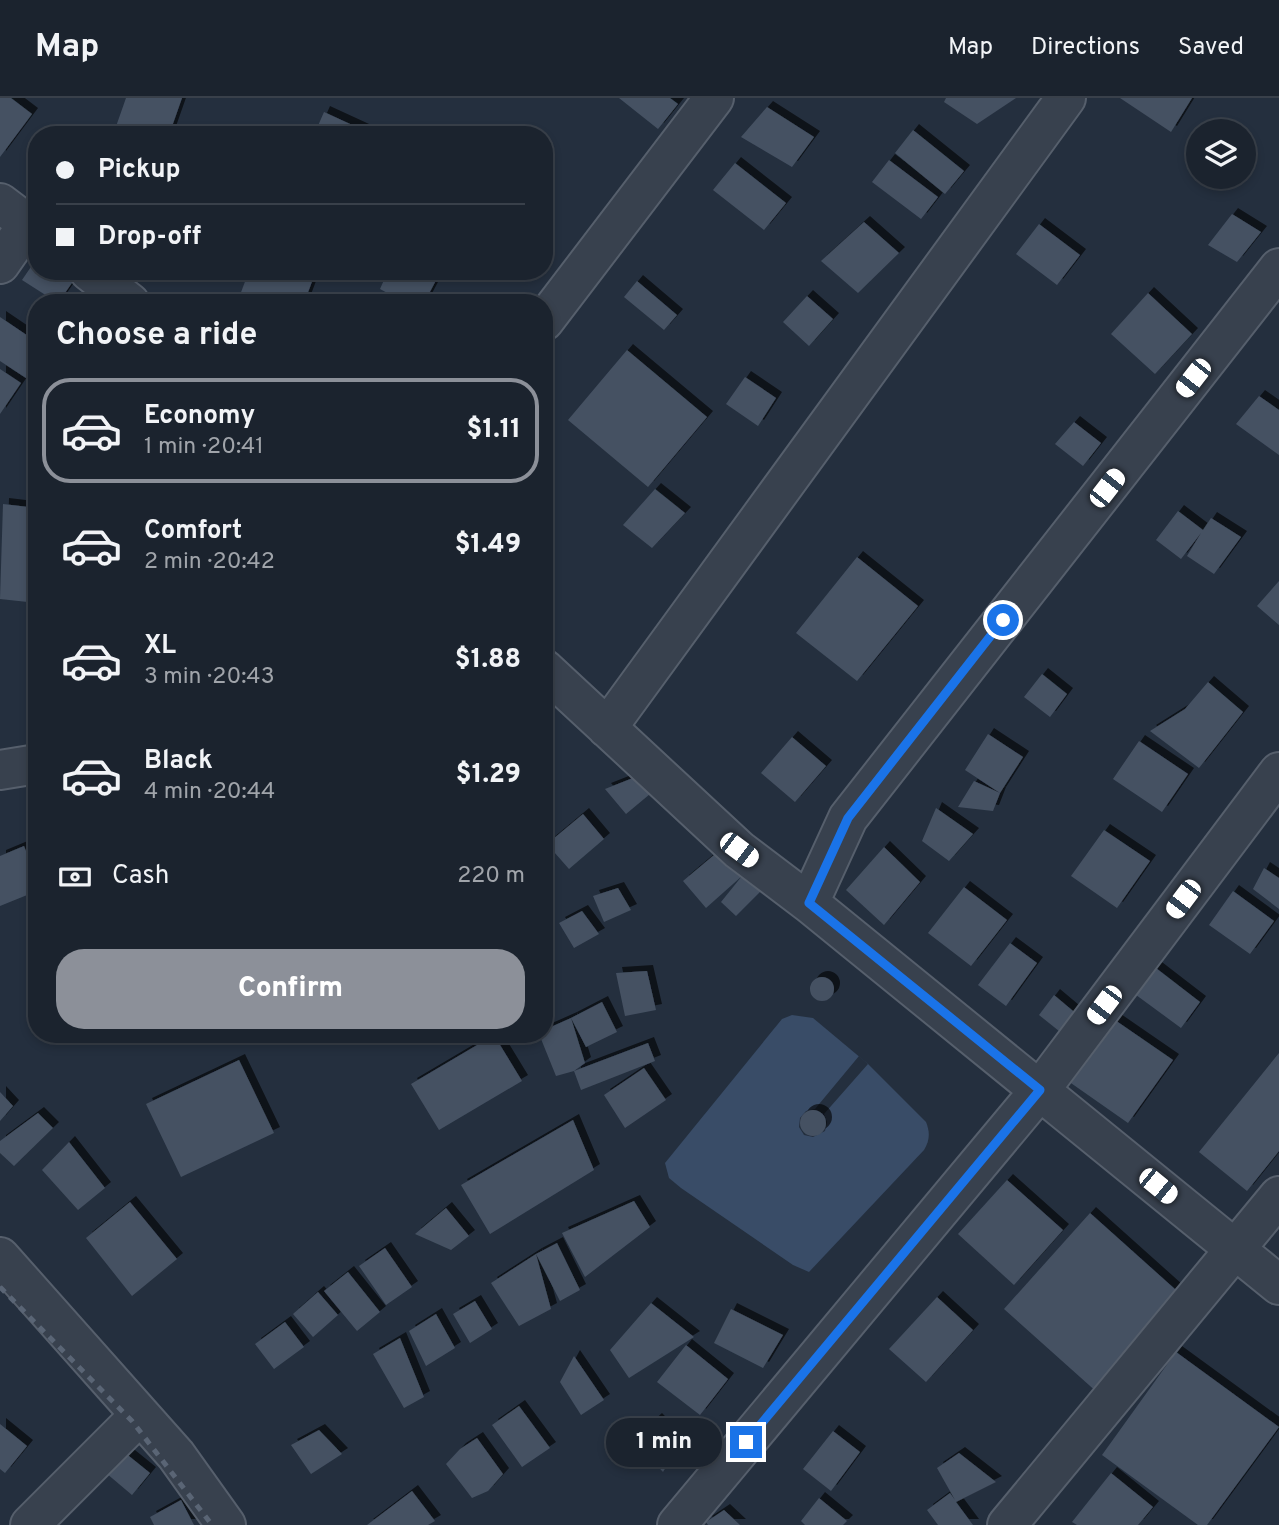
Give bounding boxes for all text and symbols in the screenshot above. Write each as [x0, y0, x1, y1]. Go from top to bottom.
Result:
text: Map [35, 27, 99, 69]
text: Map [948, 33, 993, 63]
text: Directions [1031, 33, 1140, 63]
text: Saved [1178, 33, 1244, 63]
map controls [1186, 119, 1256, 189]
button: layers [1186, 119, 1256, 189]
text: Pickup [98, 154, 181, 187]
text: Drop-off [98, 221, 201, 254]
text: Choose a ride [56, 316, 257, 356]
car [1172, 355, 1215, 401]
icon: car [60, 399, 123, 462]
text: Economy [144, 400, 255, 433]
text: $1.11 [467, 414, 521, 447]
text: 1 min · 20:41 [144, 433, 264, 462]
car [1086, 465, 1129, 511]
icon: car [60, 514, 123, 577]
text: Comfort [144, 515, 242, 548]
text: $1.49 [455, 529, 521, 562]
text: 2 min · 20:42 [144, 548, 275, 577]
route start [987, 604, 1019, 636]
icon: car [60, 629, 123, 692]
text: XL [144, 630, 176, 663]
text: $1.88 [455, 644, 521, 677]
text: 3 min · 20:43 [144, 663, 274, 692]
icon: car [60, 744, 123, 807]
text: Black [144, 745, 213, 778]
text: $1.29 [456, 759, 521, 792]
text: 4 min · 20:44 [144, 778, 275, 807]
car [716, 829, 763, 871]
icon: cash [56, 858, 94, 896]
text: Cash [112, 860, 169, 893]
text: 220 m [457, 862, 525, 891]
car [1162, 876, 1205, 922]
button: Confirm [56, 949, 525, 1029]
car [1083, 982, 1126, 1028]
car [1136, 1165, 1181, 1207]
callout: 1 min [606, 1418, 722, 1466]
route end [730, 1426, 762, 1458]
text: 1 min [636, 1428, 692, 1457]

